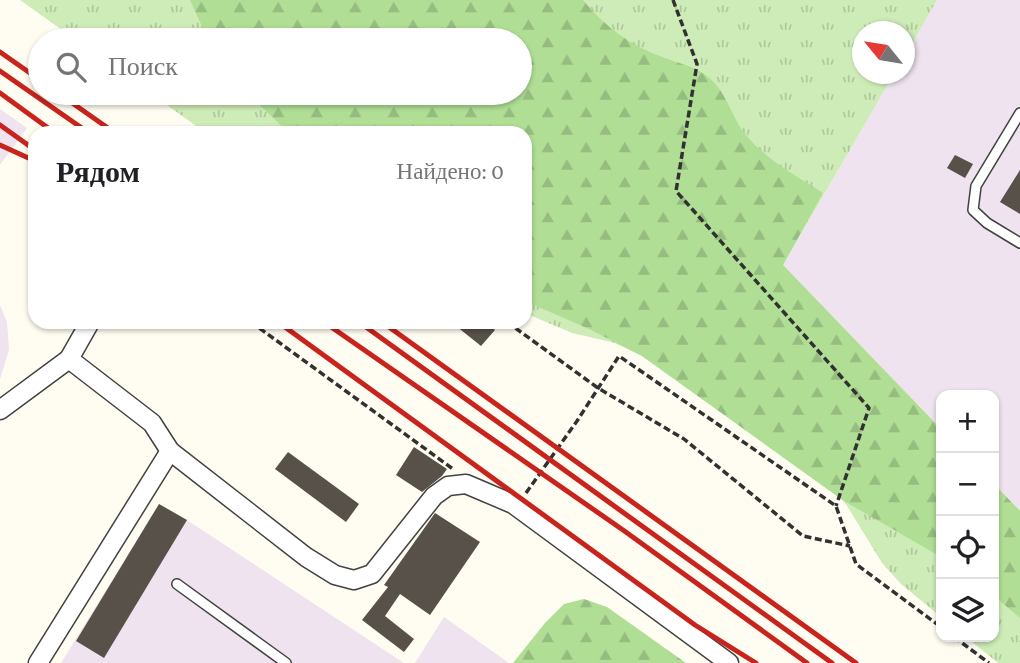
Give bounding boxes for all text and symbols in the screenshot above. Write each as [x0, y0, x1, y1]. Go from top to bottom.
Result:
north arrow [852, 21, 915, 84]
search box [28, 28, 532, 105]
icon: search [52, 48, 90, 86]
text: Поиск [108, 52, 178, 81]
text: Рядом [56, 155, 140, 188]
text: Найдено: 0 [397, 158, 504, 184]
map controls [936, 390, 999, 642]
button: + [936, 390, 999, 453]
button: − [936, 453, 999, 516]
button: locate [936, 516, 999, 579]
button: layers [936, 579, 999, 642]

